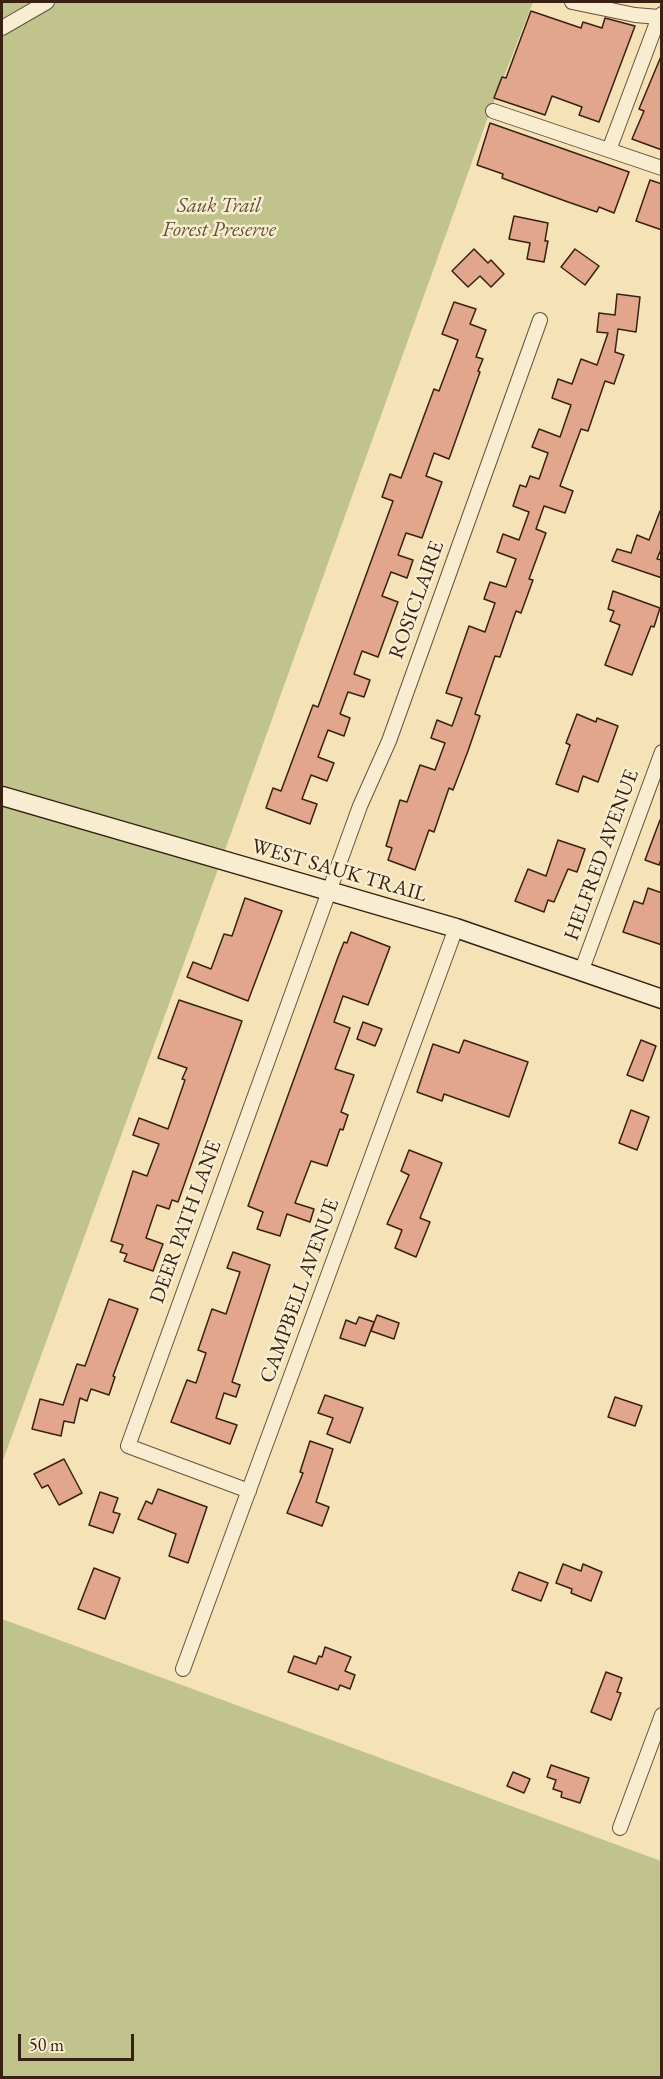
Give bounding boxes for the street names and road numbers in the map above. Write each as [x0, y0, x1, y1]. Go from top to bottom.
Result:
street label: ROSICLAIRE [384, 538, 450, 662]
street label: HELFRED AVENUE [559, 766, 645, 944]
street label: WEST SAUK TRAIL [248, 834, 430, 908]
street label: DEER PATH LANE [145, 1137, 227, 1307]
street label: CAMPBELL AVENUE [255, 1195, 345, 1387]

